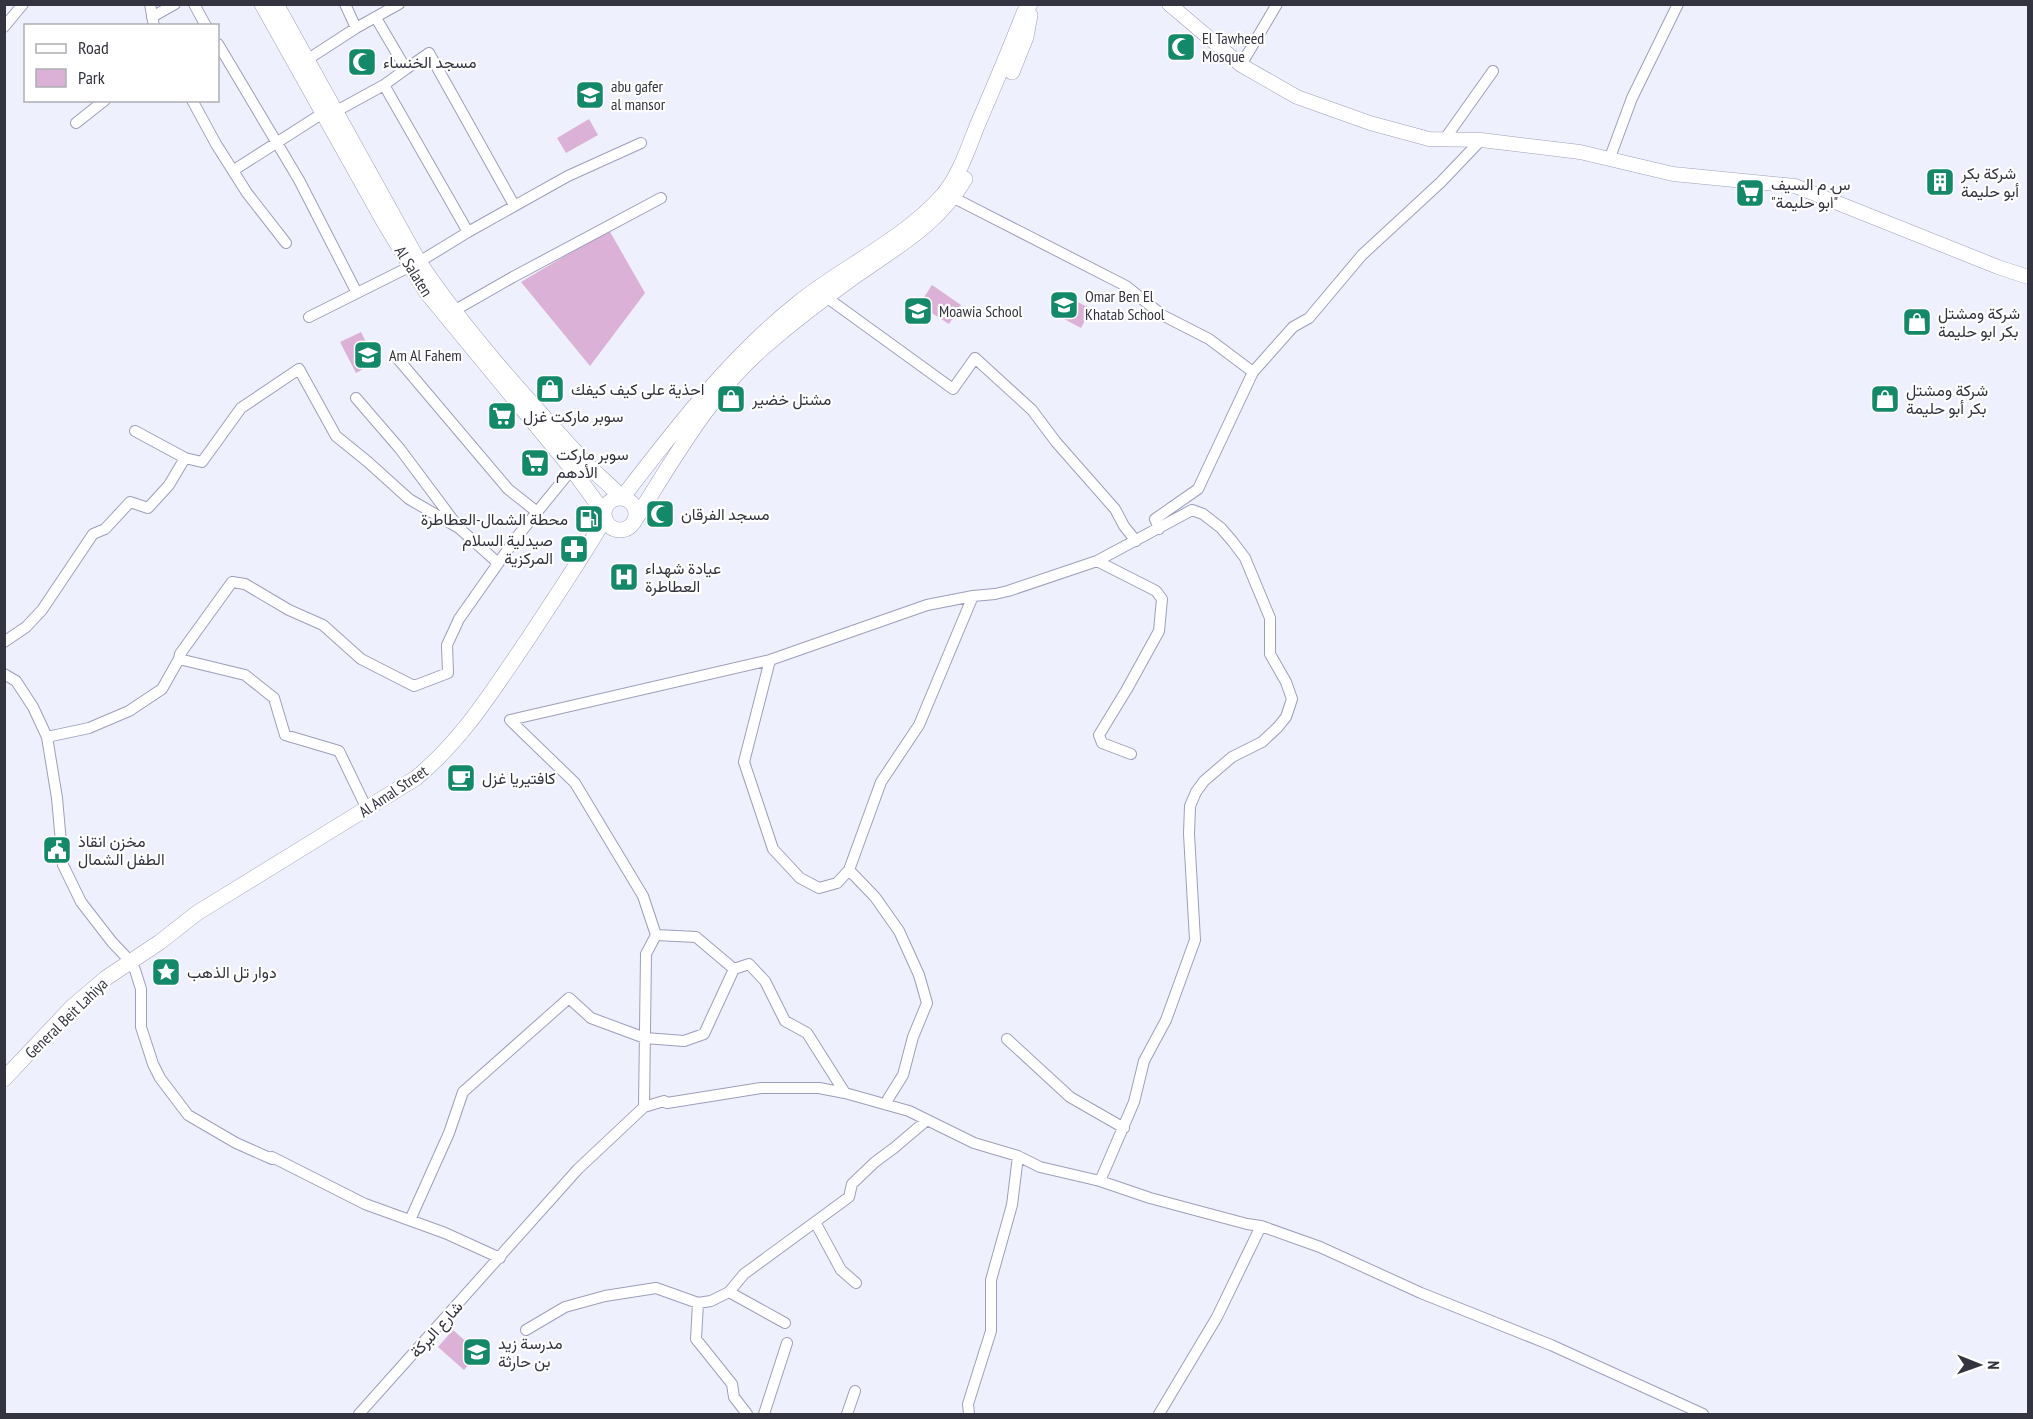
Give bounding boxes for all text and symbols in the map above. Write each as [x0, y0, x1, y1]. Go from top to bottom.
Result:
legend [24, 24, 219, 102]
place label: El Tawheed Mosque [1202, 28, 1264, 66]
mosque icon: El Tawheed Mosque [1165, 31, 1197, 63]
text: Road [78, 36, 109, 59]
mosque icon: مسجد الخنساء [346, 46, 378, 78]
place label: مسجد الخنساء [383, 52, 477, 72]
text: Park [78, 66, 105, 89]
place label: abu gafer al mansor [611, 76, 666, 114]
school or university icon: abu gafer al mansor [574, 79, 606, 111]
place label: شركة بكر أبو حليمة [1960, 163, 2019, 202]
building icon: شركة بكر أبو حليمة [1924, 166, 1956, 198]
place label: س. م السيف "ابو حليمة" [1771, 174, 1851, 213]
supermarket icon: س. م السيف "ابو حليمة" [1734, 177, 1766, 209]
street label: Al Salaten [391, 242, 437, 300]
place label: Omar Ben El Khatab School [1085, 286, 1165, 324]
school or university icon: Omar Ben El Khatab School [1048, 289, 1080, 321]
school or university icon: Moawia School [902, 295, 934, 327]
place label: Moawia School [939, 301, 1023, 321]
place label: شركة ومشتل بكر ابو حليمة [1938, 303, 2020, 342]
shop icon: شركة ومشتل بكر ابو حليمة [1901, 306, 1933, 338]
school or university icon: Am Al Fahem [352, 339, 384, 371]
place label: Am Al Fahem [389, 345, 462, 365]
shop icon: احذية على كيف كيفك [534, 373, 566, 405]
place label: احذية على كيف كيفك [571, 379, 704, 400]
place label: شركة ومشتل بكر أبو حليمة [1906, 380, 1988, 419]
shop icon: مشتل خضير [715, 383, 747, 415]
shop icon: شركة ومشتل بكر أبو حليمة [1869, 383, 1901, 415]
place label: مشتل خضير [751, 389, 831, 410]
supermarket icon: سوبر ماركت غزل [486, 400, 518, 432]
place label: سوبر ماركت غزل [523, 406, 623, 427]
place label: سوبر ماركت الأدهم [556, 444, 629, 483]
supermarket icon: سوبر ماركت الأدهم [519, 447, 551, 479]
mosque icon: مسجد الفرقان [644, 498, 676, 530]
fuel station icon: محطة الشمال-العطاطرة [573, 503, 605, 535]
place label: مسجد الفرقان [681, 504, 770, 525]
place label: محطة الشمال-العطاطرة [421, 509, 568, 530]
place label: صيدلية السلام المركزية [462, 530, 553, 569]
pharmacy icon: صيدلية السلام المركزية [558, 533, 590, 565]
place label: عيادة شهداء العطاطرة [645, 558, 721, 597]
hospital icon: عيادة شهداء العطاطرة [608, 561, 640, 593]
street label: Al Amal Street [355, 760, 432, 821]
cafe icon: كافتيريا غزل [445, 762, 477, 794]
place label: كافتيريا غزل [482, 768, 556, 789]
place label: مخزن انقاذ الطفل الشمال [78, 831, 165, 870]
public building icon: مخزن انقاذ الطفل الشمال [41, 834, 73, 866]
place icon: دوار تل الذهب [150, 956, 182, 988]
place label: دوار تل الذهب [187, 962, 277, 983]
street label: General Beit Lahiya [21, 974, 111, 1062]
street label: شارع البركة [405, 1296, 468, 1363]
place label: مدرسة زيد بن حارثة [498, 1333, 563, 1372]
north arrow [1949, 1335, 2009, 1395]
school or university icon: مدرسة زيد بن حارثة [461, 1336, 493, 1368]
text: N [1984, 1361, 2004, 1370]

